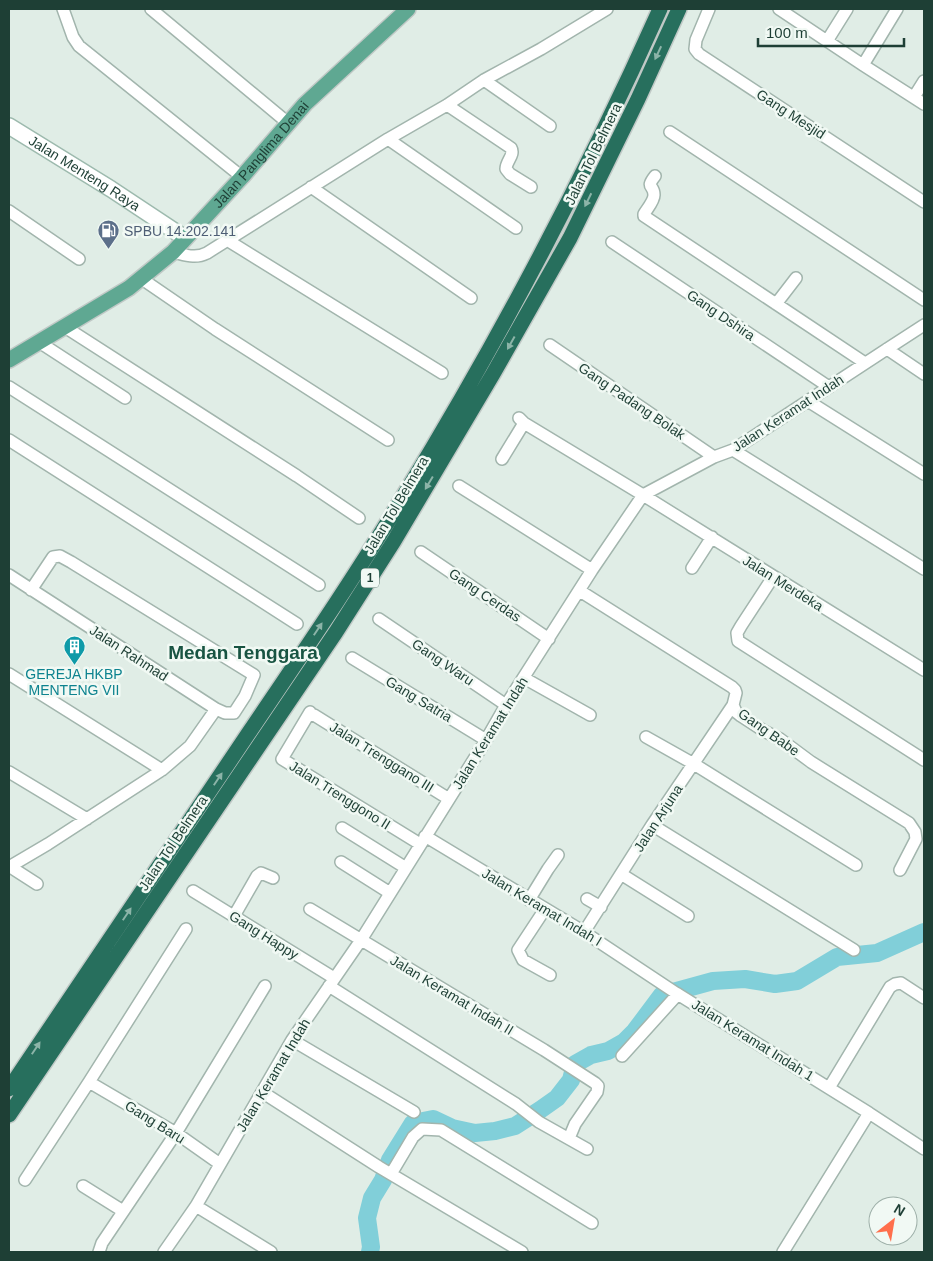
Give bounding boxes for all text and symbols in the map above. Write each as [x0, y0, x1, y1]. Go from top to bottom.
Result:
scale bar [758, 15, 904, 47]
text: 100 m [766, 24, 808, 41]
one-way arrow [654, 46, 662, 60]
street label: Gang Mesjid [754, 86, 828, 142]
street label: Jalan Panglima Denai [210, 98, 312, 211]
street label: Jalan Tol Belmera [561, 100, 625, 207]
street label: Jalan Menteng Raya [26, 132, 143, 214]
one-way arrow [584, 193, 592, 207]
fuel station icon: SPBU 14.202.141 [96, 219, 120, 250]
place label: SPBU 14.202.141 [124, 223, 236, 239]
street label: Gang Dshira [684, 286, 758, 344]
one-way arrow [507, 335, 515, 350]
street label: Gang Padang Bolak [576, 359, 689, 443]
street label: Jalan Keramat Indah [729, 371, 847, 455]
street label: Jalan Tol Belmera [361, 453, 432, 557]
one-way arrow [424, 476, 433, 489]
street label: Jalan Merdeka [740, 552, 826, 614]
street label: Gang Cerdas [446, 565, 524, 625]
road number: 1 [361, 568, 379, 588]
street label: Jalan Rahmad [87, 622, 171, 684]
one-way arrow [313, 623, 323, 636]
building icon: GEREJA HKBP MENTENG VII [62, 634, 86, 665]
street label: Gang Waru [409, 635, 477, 689]
district label: Medan Tenggara [168, 642, 318, 663]
place label: GEREJA HKBP MENTENG VII [25, 666, 123, 698]
street label: Gang Satria [383, 673, 455, 725]
street label: Jalan Keramat Indah [449, 674, 531, 792]
street label: Gang Babe [735, 705, 803, 759]
street label: Jalan Trenggano III [327, 718, 437, 796]
street label: Jalan Trenggono II [287, 757, 393, 833]
one-way arrow [213, 772, 223, 786]
street label: Jalan Arjuna [630, 781, 686, 855]
street label: Jalan Tol Belmera [135, 792, 211, 893]
street label: Jalan Keramat Indah I [479, 865, 605, 949]
one-way arrow [122, 907, 132, 920]
street label: Gang Happy [226, 907, 302, 963]
street label: Jalan Keramat Indah II [388, 952, 516, 1038]
street label: Jalan Keramat Indah 1 [689, 996, 817, 1084]
street label: Jalan Keramat Indah [233, 1016, 313, 1134]
one-way arrow [31, 1041, 41, 1055]
street label: Gang Baru [122, 1097, 188, 1147]
north arrow [868, 1196, 918, 1246]
text: N [891, 1200, 908, 1219]

